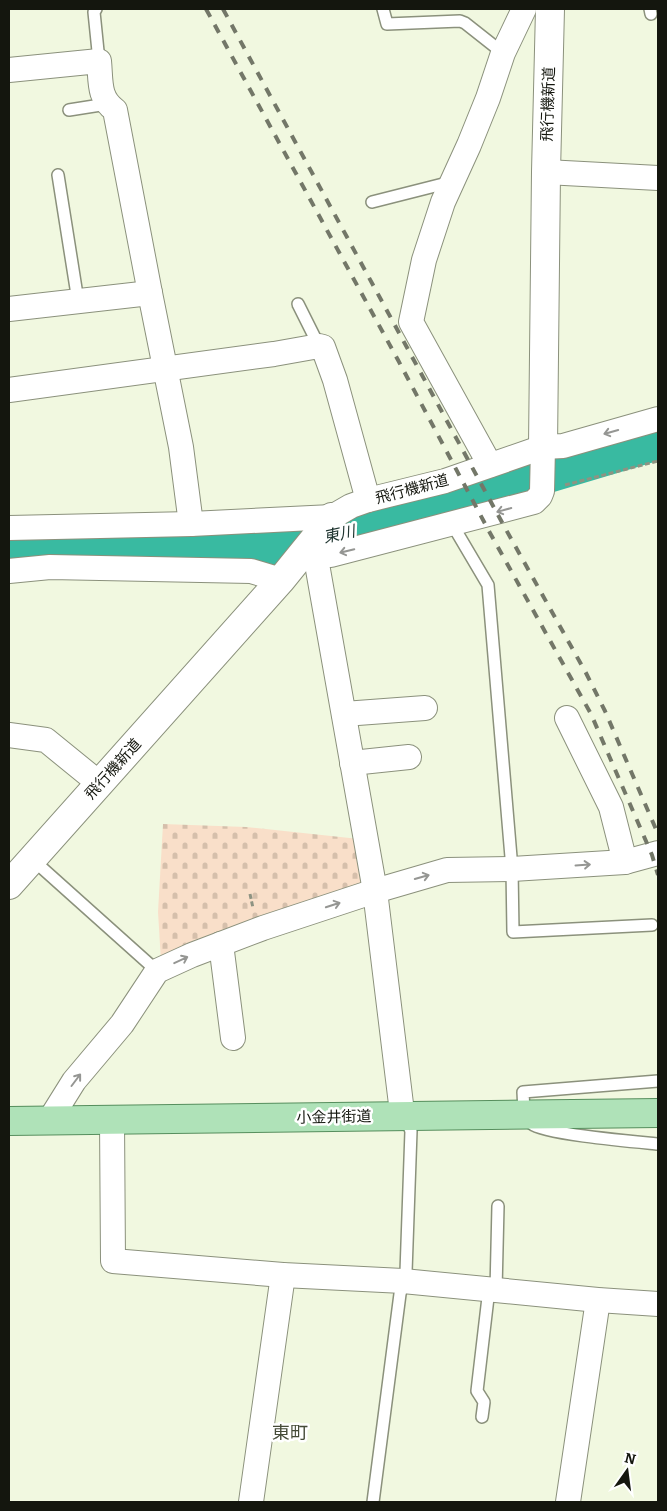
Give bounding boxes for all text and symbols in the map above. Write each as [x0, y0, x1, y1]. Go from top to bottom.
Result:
street label: 飛行機新道 [538, 66, 558, 142]
one-way arrow [604, 428, 620, 438]
street label: 飛行機新道 [373, 471, 451, 507]
one-way arrow [497, 506, 513, 515]
water label: 東川 [321, 521, 359, 547]
one-way arrow [339, 547, 355, 556]
street label: 飛行機新道 [81, 735, 145, 803]
one-way arrow [575, 860, 591, 869]
one-way arrow [413, 872, 429, 882]
one-way arrow [325, 899, 341, 909]
one-way arrow [173, 955, 188, 964]
one-way arrow [71, 1073, 81, 1087]
street label: 小金井街道 [296, 1107, 372, 1127]
district label: 東町 [272, 1422, 308, 1444]
north arrow [602, 1446, 652, 1496]
text: N [623, 1449, 638, 1468]

